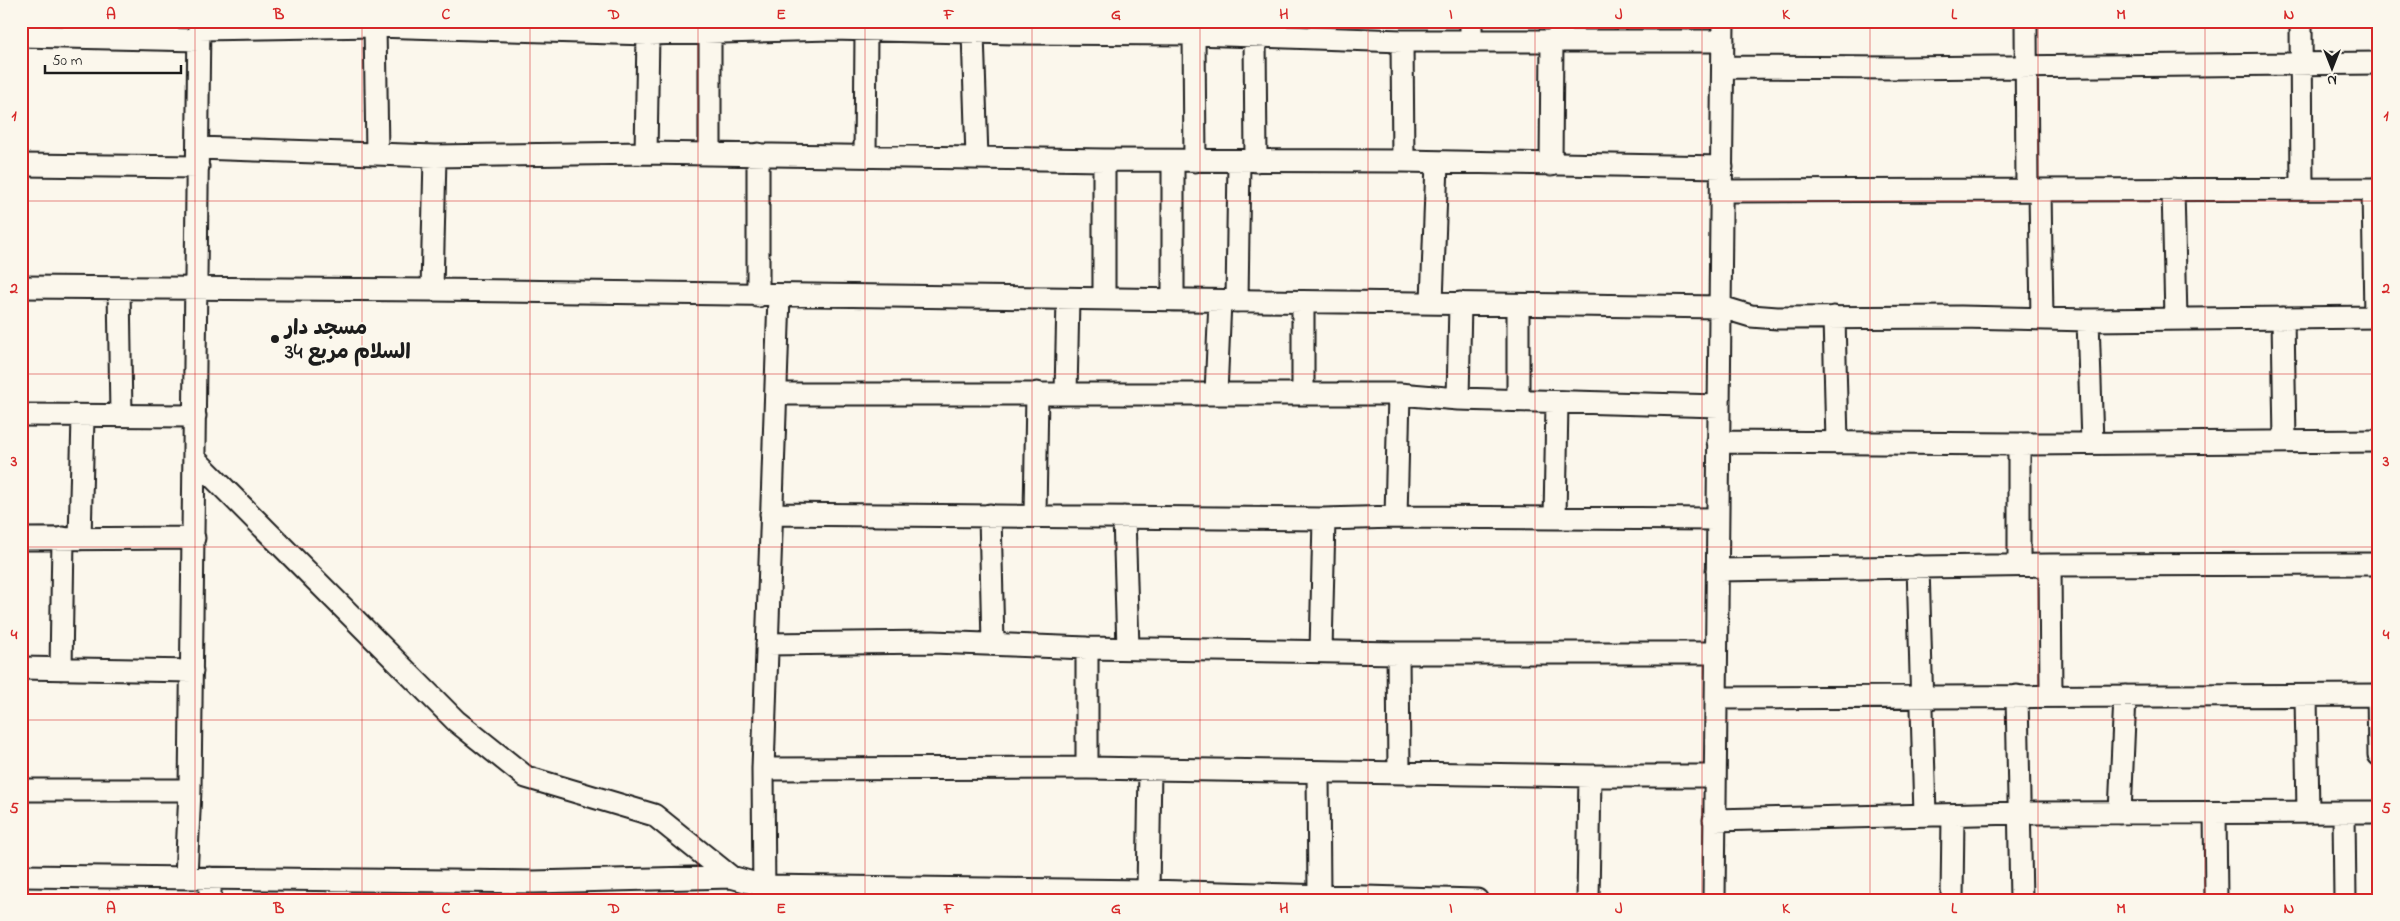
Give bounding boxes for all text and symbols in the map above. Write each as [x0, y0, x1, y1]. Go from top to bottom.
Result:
text: A [106, 3, 116, 27]
text: B [273, 3, 285, 27]
text: C [442, 3, 451, 27]
text: D [607, 3, 620, 27]
text: E [776, 3, 786, 27]
text: F [943, 3, 955, 27]
text: G [1111, 3, 1121, 27]
text: H [1279, 3, 1289, 27]
text: I [1449, 3, 1453, 27]
text: J [1615, 3, 1623, 27]
text: K [1782, 3, 1791, 27]
text: L [1951, 3, 1958, 27]
text: M [2116, 3, 2126, 27]
text: N [2284, 3, 2295, 27]
scale bar [45, 42, 181, 74]
north arrow [2308, 42, 2358, 92]
text: 50 m [52, 50, 83, 72]
text: N [2327, 69, 2337, 90]
text: 1 [11, 104, 17, 128]
text: 1 [2383, 104, 2389, 128]
text: 2 [9, 277, 18, 301]
text: 2 [2381, 277, 2390, 301]
place label: مسجد دار السلام مربع 34 [283, 314, 411, 368]
marker: مسجد دار السلام مربع 34 [269, 333, 281, 345]
text: 3 [10, 450, 18, 474]
text: 3 [2382, 450, 2390, 474]
text: 4 [10, 623, 18, 647]
text: 4 [2382, 623, 2390, 647]
text: 5 [9, 797, 19, 821]
text: 5 [2381, 797, 2391, 821]
text: A [106, 897, 116, 921]
text: B [273, 897, 285, 921]
text: C [442, 897, 451, 921]
text: D [607, 897, 620, 921]
text: E [776, 897, 786, 921]
text: F [943, 897, 955, 921]
text: G [1111, 897, 1121, 921]
text: H [1279, 897, 1289, 921]
text: I [1449, 897, 1453, 921]
text: J [1615, 897, 1623, 921]
text: K [1782, 897, 1791, 921]
text: L [1951, 897, 1958, 921]
text: M [2116, 897, 2126, 921]
text: N [2284, 897, 2295, 921]

